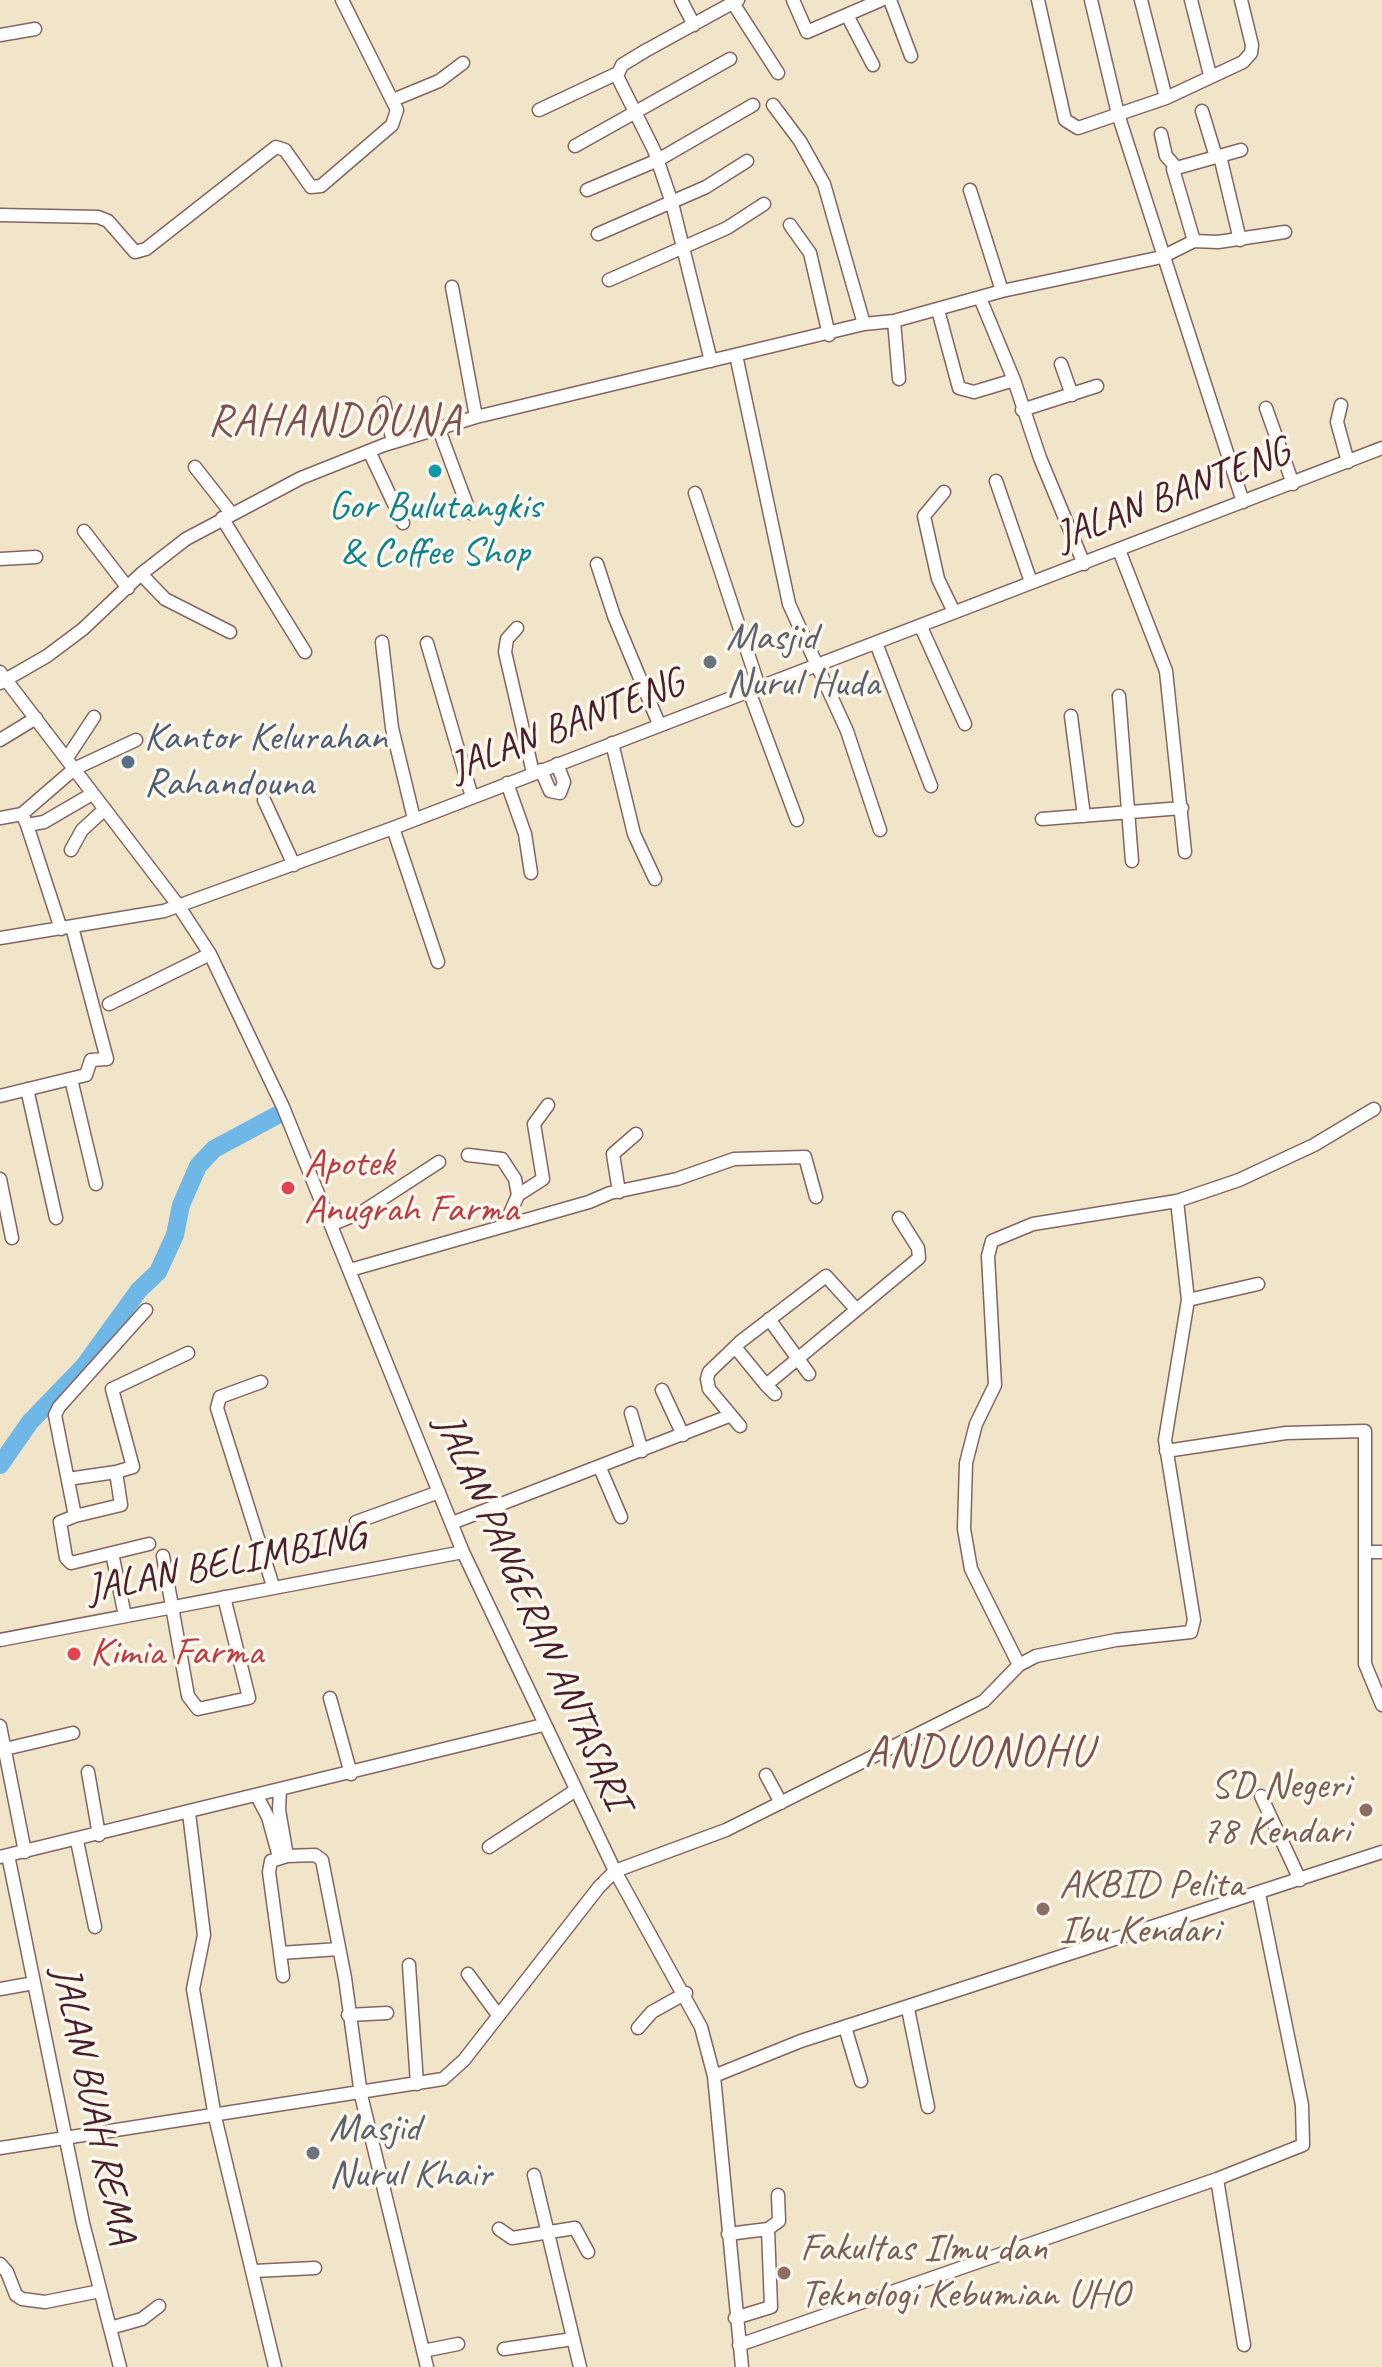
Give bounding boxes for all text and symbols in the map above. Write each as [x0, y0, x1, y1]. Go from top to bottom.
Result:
district label: RAHANDOUNA [210, 396, 460, 448]
street label: JALAN BANTENG [1049, 428, 1297, 562]
marker: Gor Bulutangkis & Coffee Shop [426, 462, 444, 480]
place label: Gor Bulutangkis & Coffee Shop [329, 484, 541, 578]
place label: Masjid Nurul Huda [726, 615, 879, 709]
marker: Masjid Nurul Huda [701, 653, 719, 671]
street label: JALAN BANTENG [443, 659, 691, 793]
place label: Kantor Kelurahan Rahandouna [144, 715, 387, 809]
marker: Kantor Kelurahan Rahandouna [119, 753, 137, 771]
place label: Apotek Anugrah Farma [304, 1141, 518, 1235]
marker: Apotek Anugrah Farma [279, 1179, 297, 1197]
street label: JALAN PANGERAN ANTASARI [423, 1407, 641, 1817]
street label: JALAN BELIMBING [83, 1513, 369, 1615]
place label: Kimia Farma [90, 1630, 263, 1678]
marker: Kimia Farma [65, 1645, 83, 1663]
district label: ANDUONOHU [865, 1727, 1093, 1779]
place label: SD Negeri 78 Kendari [1201, 1763, 1350, 1857]
marker: SD Negeri 78 Kendari [1357, 1801, 1375, 1819]
place label: AKBID Pelita Ibu Kendari [1059, 1862, 1243, 1956]
marker: AKBID Pelita Ibu Kendari [1034, 1900, 1052, 1918]
street label: JALAN BUAH REMA [40, 1962, 146, 2248]
place label: Masjid Nurul Khair [329, 2106, 492, 2200]
marker: Masjid Nurul Khair [304, 2144, 322, 2162]
place label: Fakultas Ilmu dan Teknologi Kebumian UHO [800, 2226, 1129, 2320]
marker: Fakultas Ilmu dan Teknologi Kebumian UHO [775, 2264, 793, 2282]

